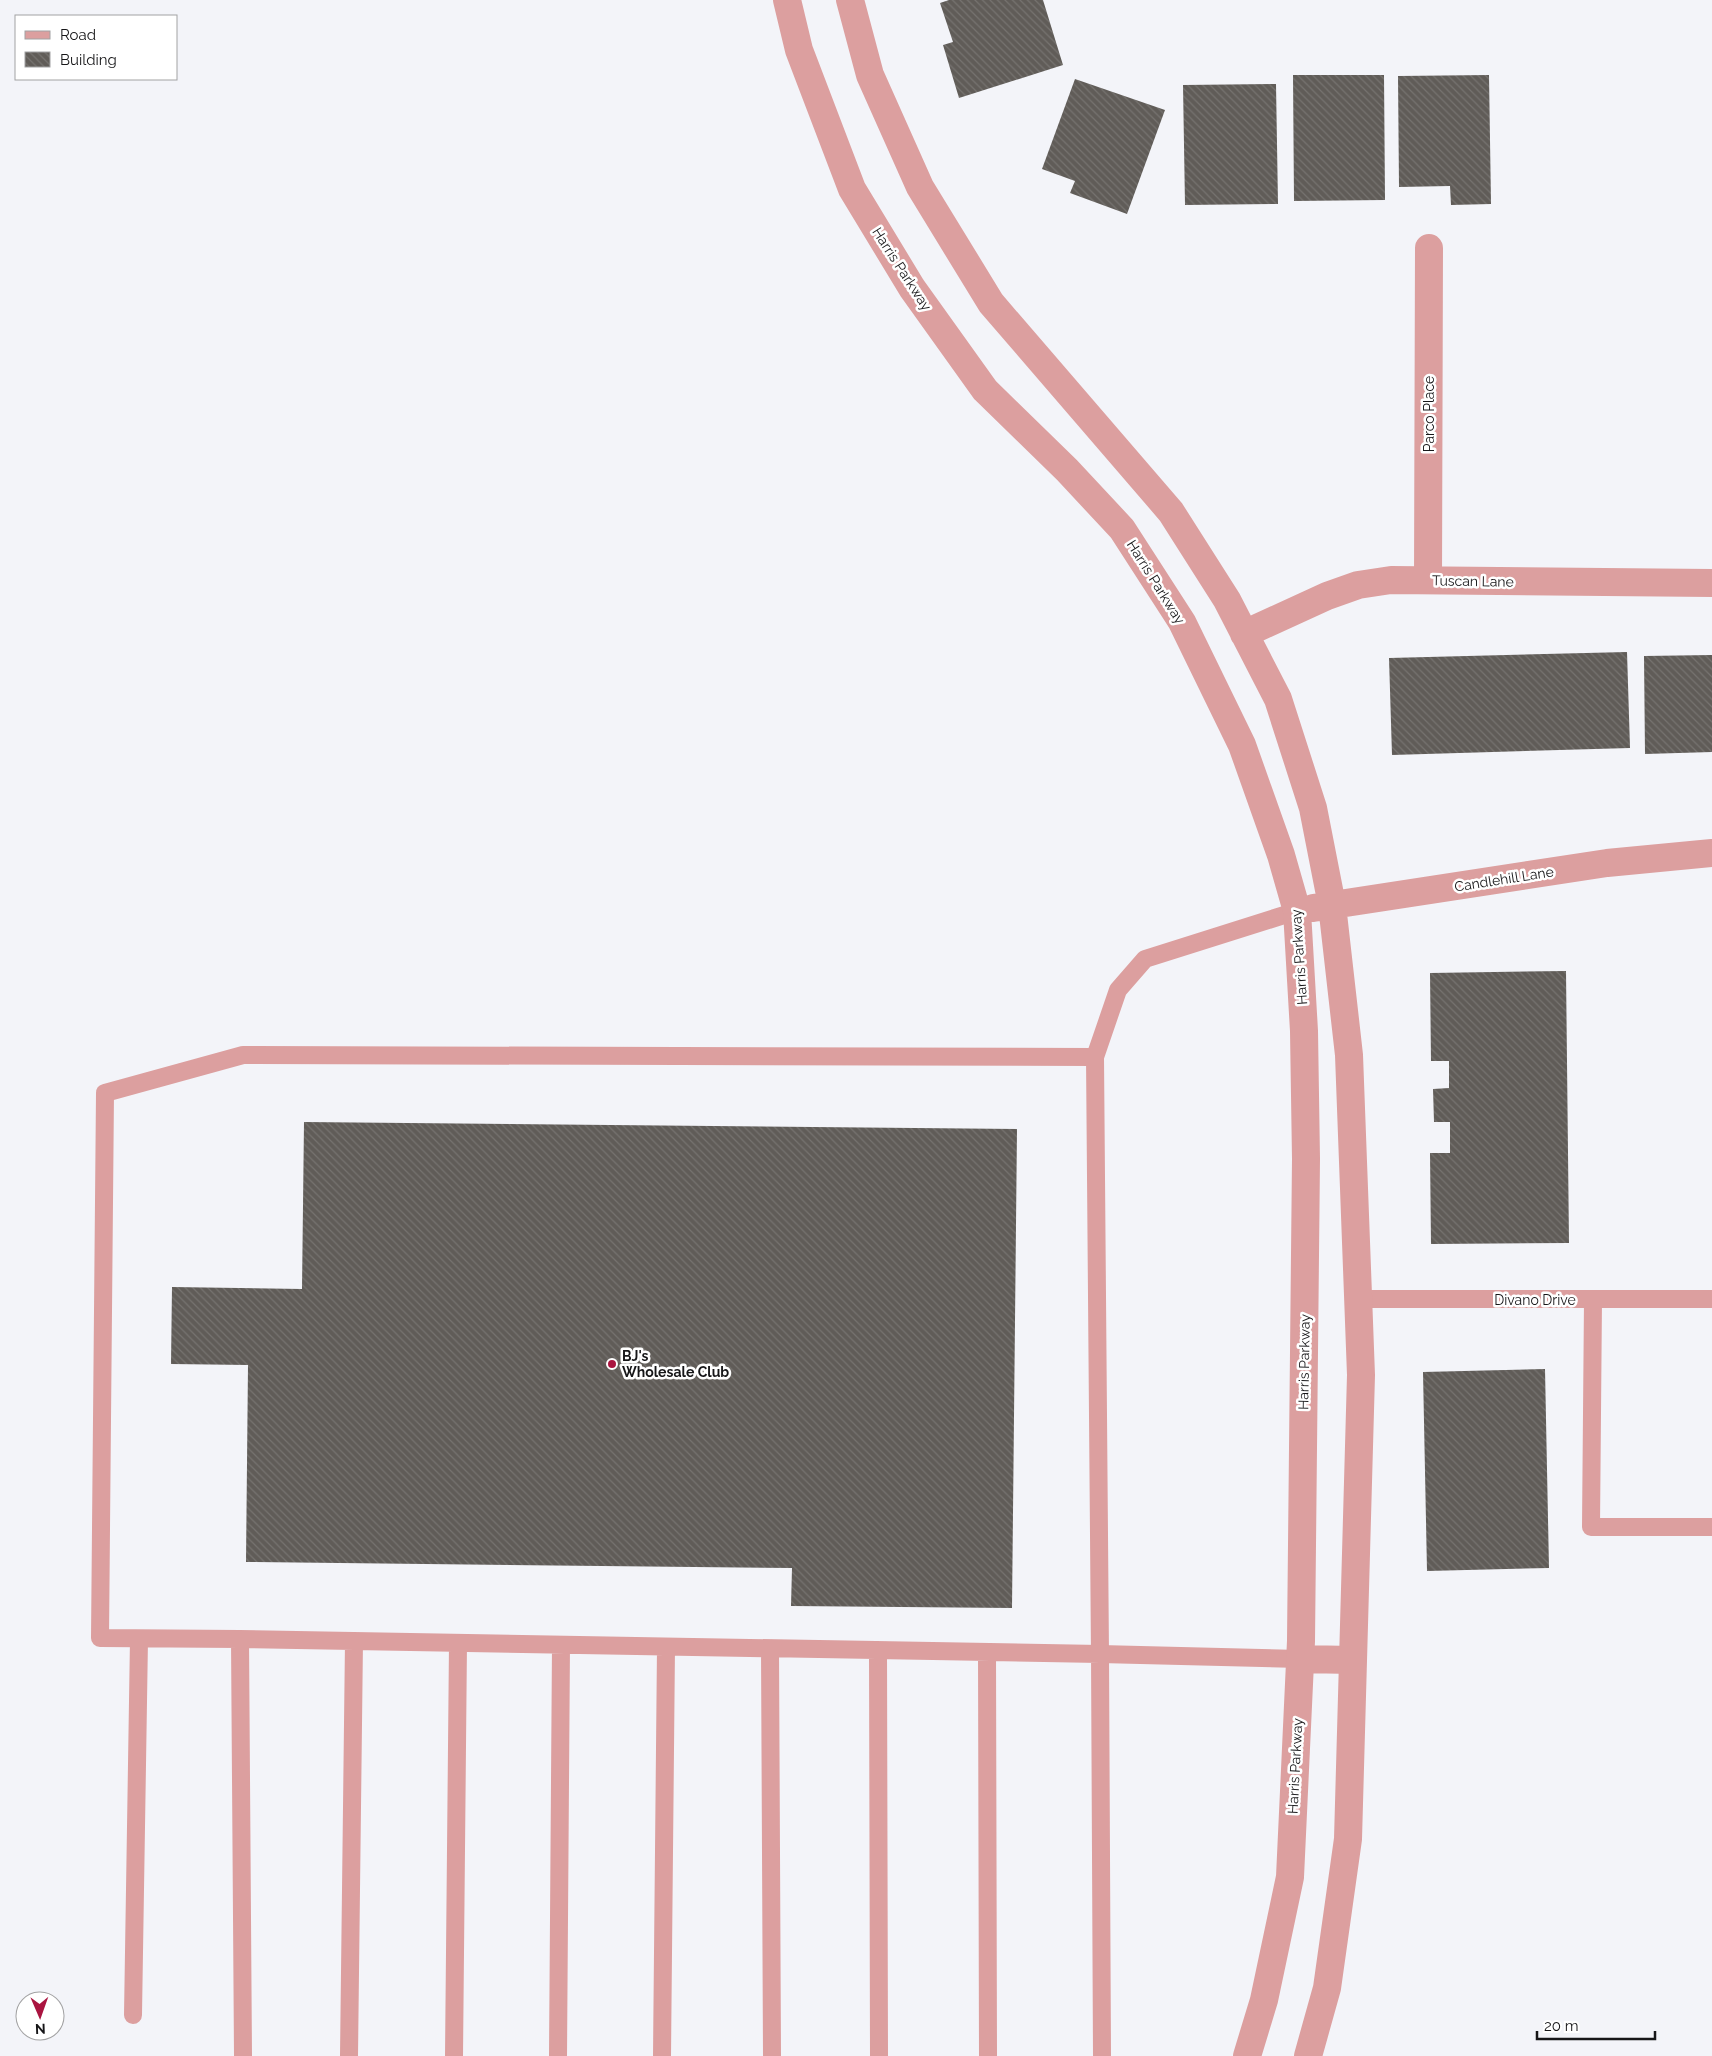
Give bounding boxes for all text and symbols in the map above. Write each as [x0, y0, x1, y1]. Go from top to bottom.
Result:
legend [15, 15, 178, 80]
text: Road [60, 26, 96, 44]
text: Building [60, 51, 117, 69]
street label: Harris Parkway [869, 224, 935, 314]
street label: Parco Place [1421, 376, 1437, 452]
street label: Harris Parkway [1124, 537, 1188, 627]
street label: Tuscan Lane [1432, 572, 1514, 590]
street label: Candlehill Lane [1453, 863, 1555, 895]
street label: Harris Parkway [1288, 908, 1310, 1005]
street label: Divano Drive [1494, 1292, 1576, 1308]
street label: Harris Parkway [1295, 1314, 1313, 1410]
place label: BJ's Wholesale Club [622, 1348, 729, 1380]
marker: BJ's Wholesale Club [606, 1358, 618, 1370]
street label: Harris Parkway [1285, 1717, 1306, 1814]
north arrow [15, 1991, 65, 2041]
scale bar [1537, 2008, 1654, 2040]
text: 20 m [1544, 2017, 1579, 2035]
text: N [35, 2021, 46, 2037]

